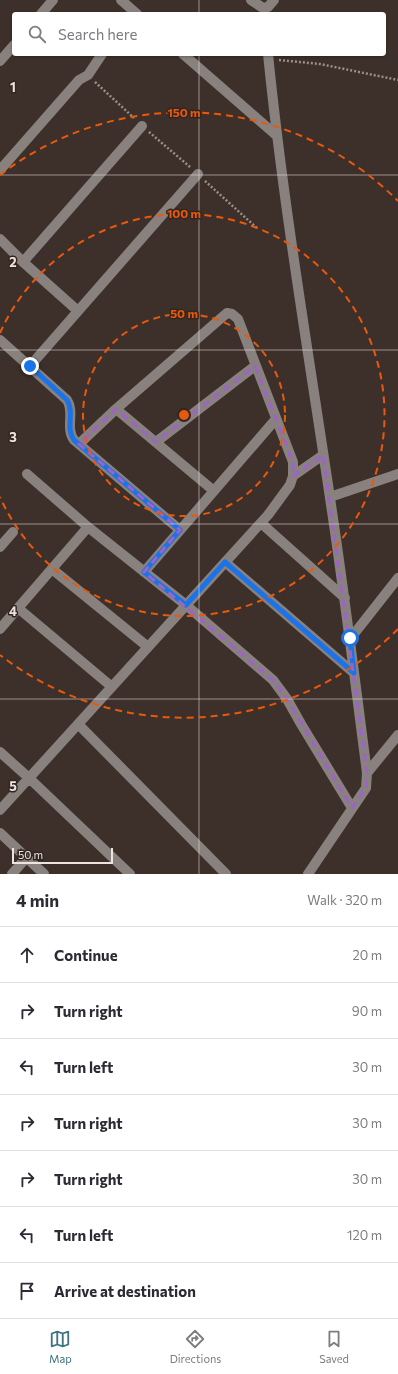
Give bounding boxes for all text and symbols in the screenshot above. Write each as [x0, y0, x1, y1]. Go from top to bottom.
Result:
search box [12, 12, 386, 56]
icon: search [26, 23, 48, 45]
text: Search here [58, 25, 137, 43]
text: 1 [10, 79, 16, 95]
text: 150 m [167, 105, 201, 119]
text: 100 m [167, 206, 201, 220]
text: 2 [9, 254, 17, 270]
text: 50 m [170, 306, 198, 320]
route end [21, 357, 39, 375]
centre of rings [177, 408, 191, 422]
text: 3 [9, 429, 17, 445]
text: 4 [9, 603, 17, 619]
route start [341, 629, 359, 647]
text: 5 [9, 778, 17, 794]
scale bar [12, 846, 113, 865]
text: 50 m [18, 848, 43, 861]
text: 4 min [16, 890, 59, 911]
text: Walk · 320 m [307, 892, 382, 908]
icon: ahead [16, 944, 38, 966]
text: Continue [54, 946, 118, 964]
text: 20 m [353, 947, 382, 963]
icon: right [16, 1000, 38, 1022]
text: Turn right [54, 1002, 123, 1020]
text: 90 m [352, 1003, 382, 1019]
icon: left [16, 1056, 38, 1078]
text: Turn left [54, 1058, 113, 1076]
text: 30 m [352, 1059, 382, 1075]
icon: right [16, 1112, 38, 1134]
text: Turn right [54, 1114, 123, 1132]
text: 30 m [352, 1115, 382, 1131]
icon: right [16, 1168, 38, 1190]
text: Turn right [54, 1170, 123, 1188]
text: 30 m [352, 1171, 382, 1187]
icon: left [16, 1224, 38, 1246]
text: Turn left [54, 1226, 113, 1244]
text: 120 m [347, 1227, 382, 1243]
icon: arrive [16, 1280, 38, 1302]
text: Arrive at destination [54, 1282, 196, 1300]
tab: Map [49, 1328, 72, 1365]
tab: Directions [170, 1328, 221, 1365]
tab: Saved [319, 1328, 349, 1365]

